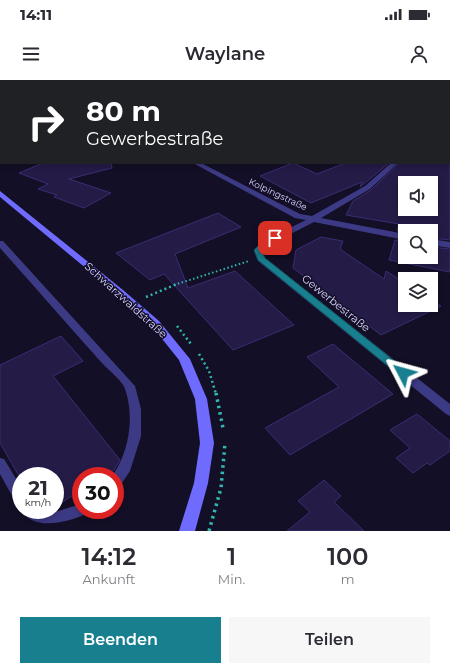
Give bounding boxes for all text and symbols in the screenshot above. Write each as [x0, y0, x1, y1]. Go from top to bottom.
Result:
text: 14:11 [20, 5, 52, 24]
icon: menu [20, 43, 42, 65]
text: Waylane [185, 43, 265, 65]
icon: person [408, 43, 430, 65]
text: 80 m [86, 94, 161, 128]
icon: right [20, 96, 72, 148]
text: Gewerbestraße [86, 128, 223, 150]
street label: Kolpingstraße [247, 176, 309, 213]
map controls [398, 176, 438, 312]
button: sound [398, 176, 438, 216]
pin [258, 221, 292, 255]
button: search [398, 224, 438, 264]
icon: arrive [264, 227, 286, 249]
street label: Schwarzwaldstraße [82, 259, 171, 341]
street label: Gewerbestraße [299, 271, 373, 335]
button: layers [398, 272, 438, 312]
position arrow [382, 352, 424, 394]
speed limit sign: 30 [72, 467, 124, 519]
text: 21 [28, 476, 48, 500]
text: km/h [25, 496, 51, 509]
text: 14:12 [82, 542, 136, 571]
text: 1 [227, 542, 236, 571]
text: 100 [327, 542, 368, 571]
text: Ankunft [82, 571, 135, 587]
text: Min. [218, 571, 245, 587]
text: m [341, 571, 355, 587]
button: Beenden [20, 617, 221, 663]
button: Teilen [229, 617, 430, 663]

